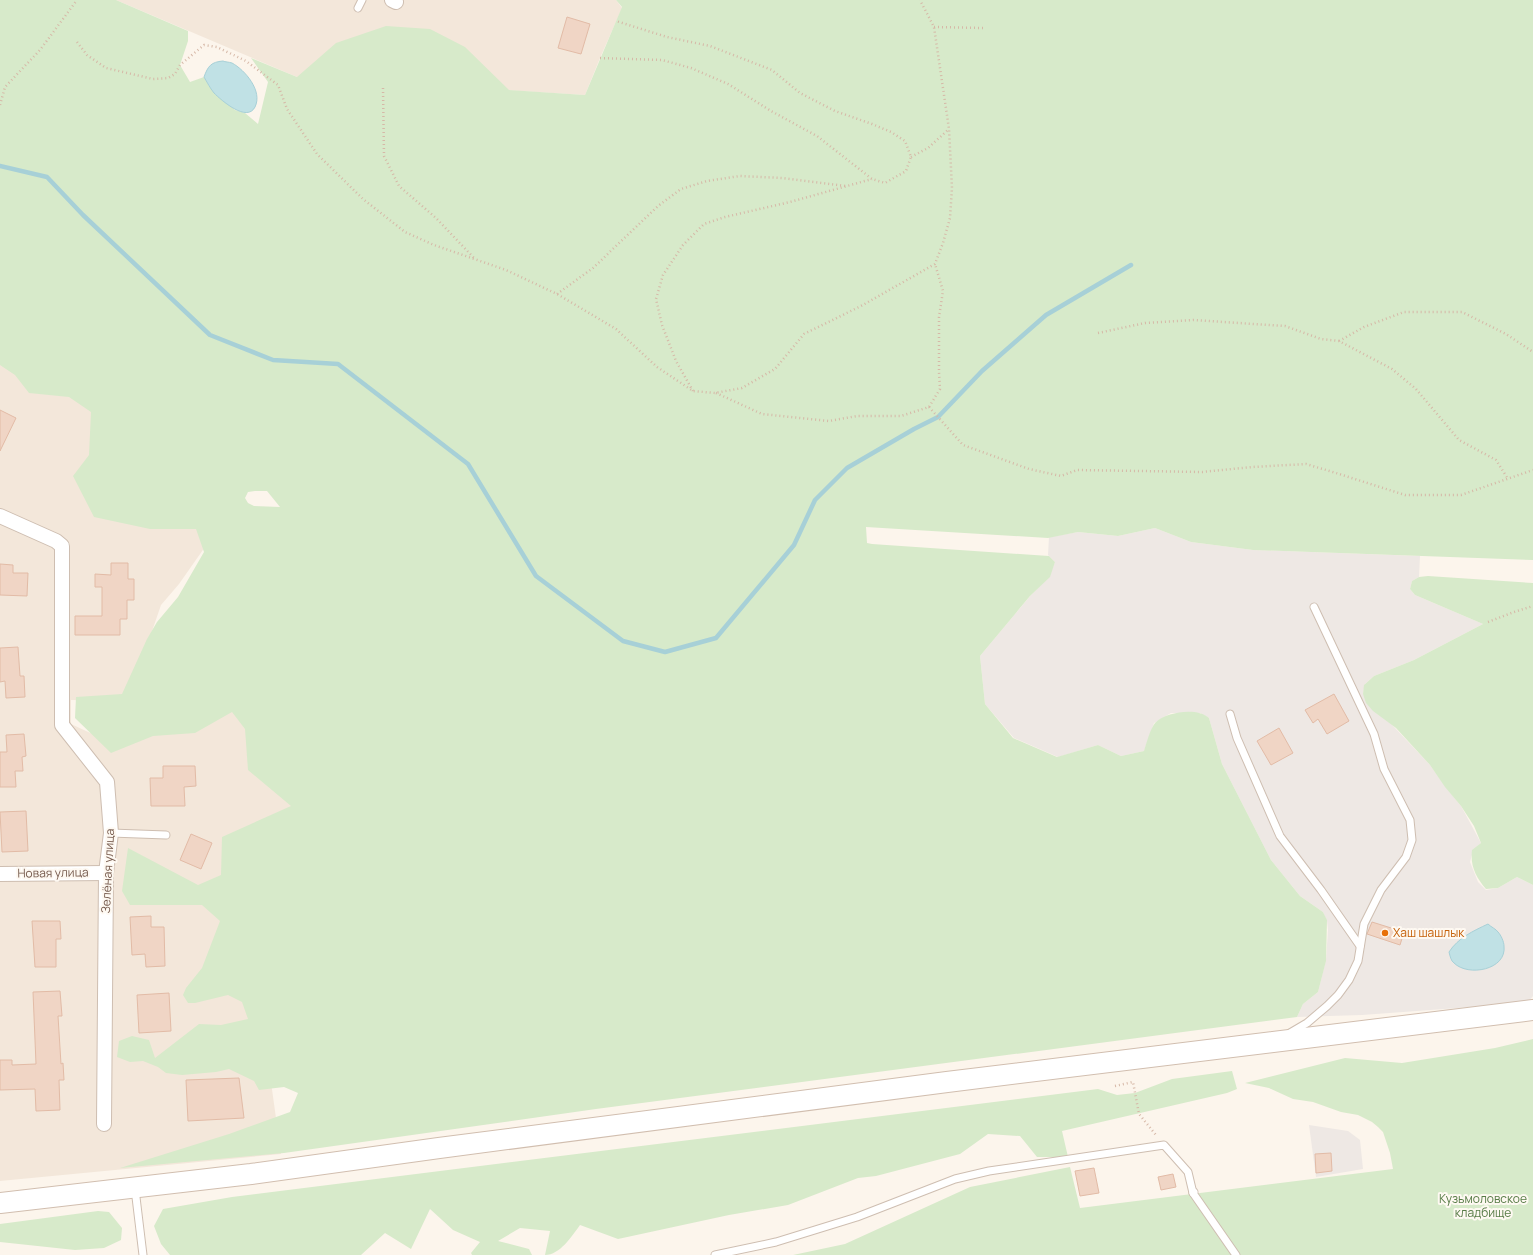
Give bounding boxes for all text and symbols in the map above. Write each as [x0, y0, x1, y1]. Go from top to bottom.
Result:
street label: Зелёная улица [97, 828, 118, 914]
street label: Новая улица [17, 863, 89, 882]
place label: Хаш шашлык [1393, 924, 1465, 941]
marker: Хаш шашлык [1380, 928, 1390, 938]
park label: Кузьмоловское кладбище [1439, 1190, 1527, 1221]

